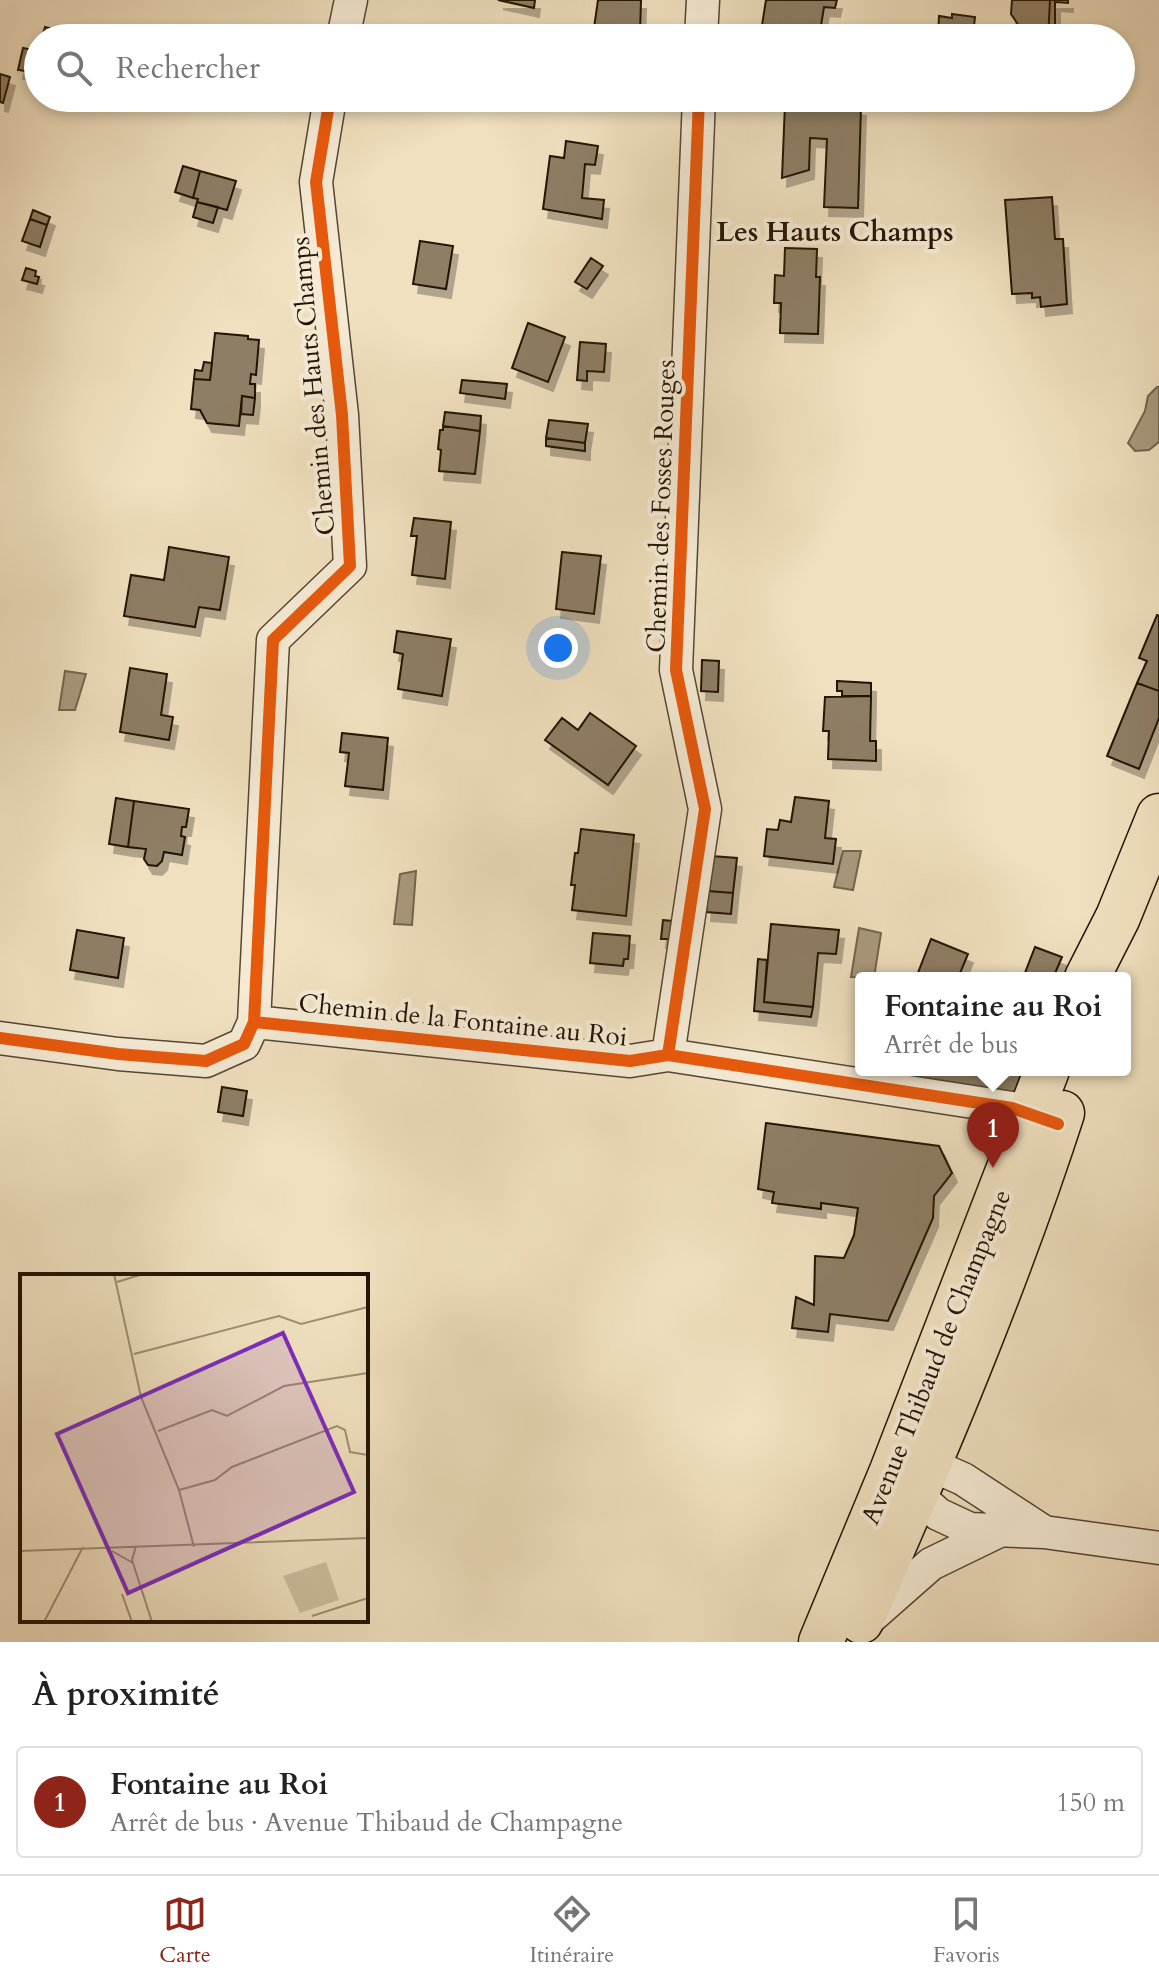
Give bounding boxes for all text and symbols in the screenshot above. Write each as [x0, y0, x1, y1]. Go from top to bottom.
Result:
search box [24, 24, 1135, 112]
icon: search [52, 46, 96, 90]
text: Rechercher [116, 48, 260, 89]
district label: Les Hauts Champs [716, 213, 954, 251]
street label: Chemin des Hauts Champs [283, 235, 343, 537]
street label: Chemin des Fosses Rouges [638, 359, 684, 653]
your location [538, 628, 578, 668]
popup [855, 972, 1131, 1076]
street label: Chemin de la Fontaine au Roi [297, 985, 629, 1055]
text: Fontaine au Roi [884, 986, 1102, 1027]
text: Arrêt de bus [884, 1027, 1018, 1062]
pin: 1 [967, 1102, 1019, 1168]
street label: Avenue Thibaud de Champagne [853, 1184, 1019, 1530]
inset map [20, 1274, 368, 1622]
text: À proximité [32, 1671, 219, 1717]
text: Fontaine au Roi [110, 1764, 328, 1805]
text: 1 [53, 1785, 67, 1820]
text: 150 m [1056, 1785, 1125, 1820]
text: Arrêt de bus · Avenue Thibaud de Champagne [110, 1805, 623, 1840]
tab: Carte [159, 1892, 211, 1970]
tab: Itinéraire [529, 1892, 614, 1970]
tab: Favoris [933, 1892, 1000, 1970]

